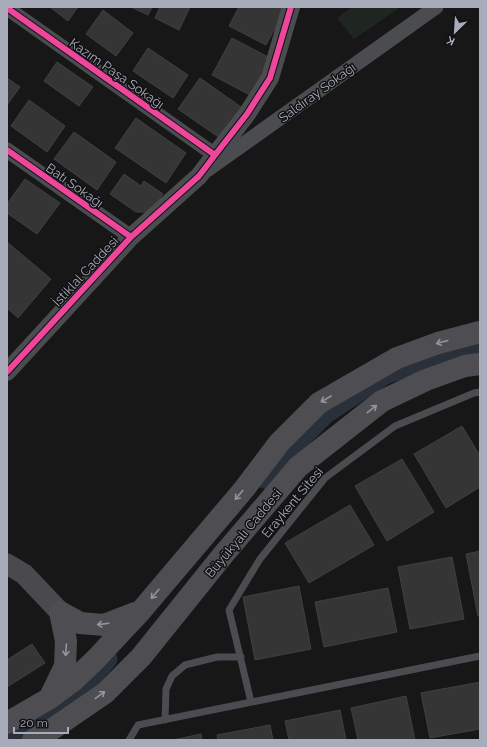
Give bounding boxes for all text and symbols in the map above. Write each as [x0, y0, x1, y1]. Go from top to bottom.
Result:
north arrow [435, 12, 475, 52]
text: K [444, 33, 457, 48]
street label: Kazım Paşa Sokağı [66, 35, 167, 112]
street label: Saldıray Sokağı [276, 60, 359, 125]
street label: Batı Sokağı [43, 160, 106, 211]
street label: İstiklal Caddesi [49, 233, 121, 309]
one-way arrow [436, 339, 449, 346]
one-way arrow [321, 395, 332, 403]
one-way arrow [367, 404, 378, 413]
street label: Eraykent Sitesi [259, 464, 326, 541]
street label: Büyükyalı Caddesi [202, 486, 285, 581]
one-way arrow [235, 489, 244, 500]
one-way arrow [151, 589, 160, 599]
one-way arrow [97, 620, 110, 627]
one-way arrow [62, 643, 69, 656]
one-way arrow [95, 691, 106, 700]
scale bar [14, 709, 68, 735]
text: 20 m [20, 716, 48, 730]

